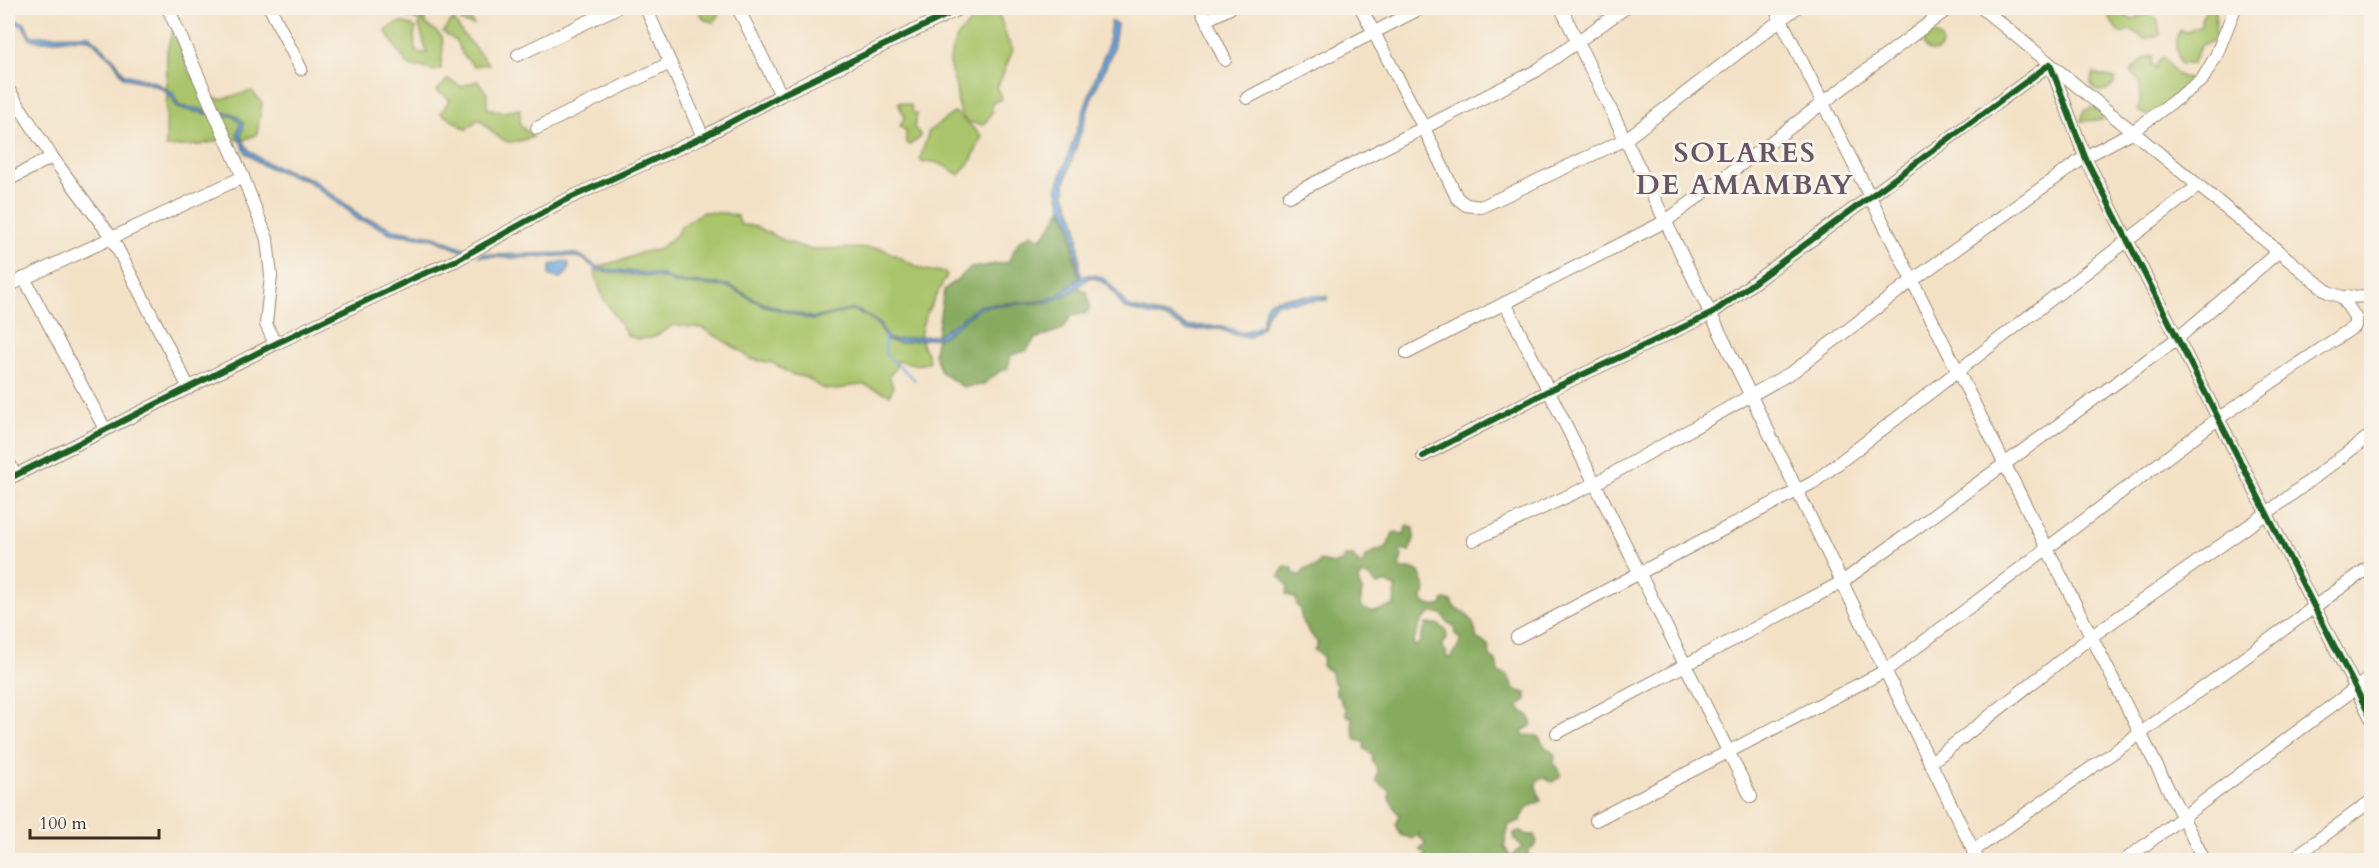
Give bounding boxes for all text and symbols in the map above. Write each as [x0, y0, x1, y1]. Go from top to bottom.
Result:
district label: SOLARES DE AMAMBAY [1636, 134, 1854, 204]
scale bar [30, 802, 159, 840]
text: 100 m [39, 811, 87, 836]

